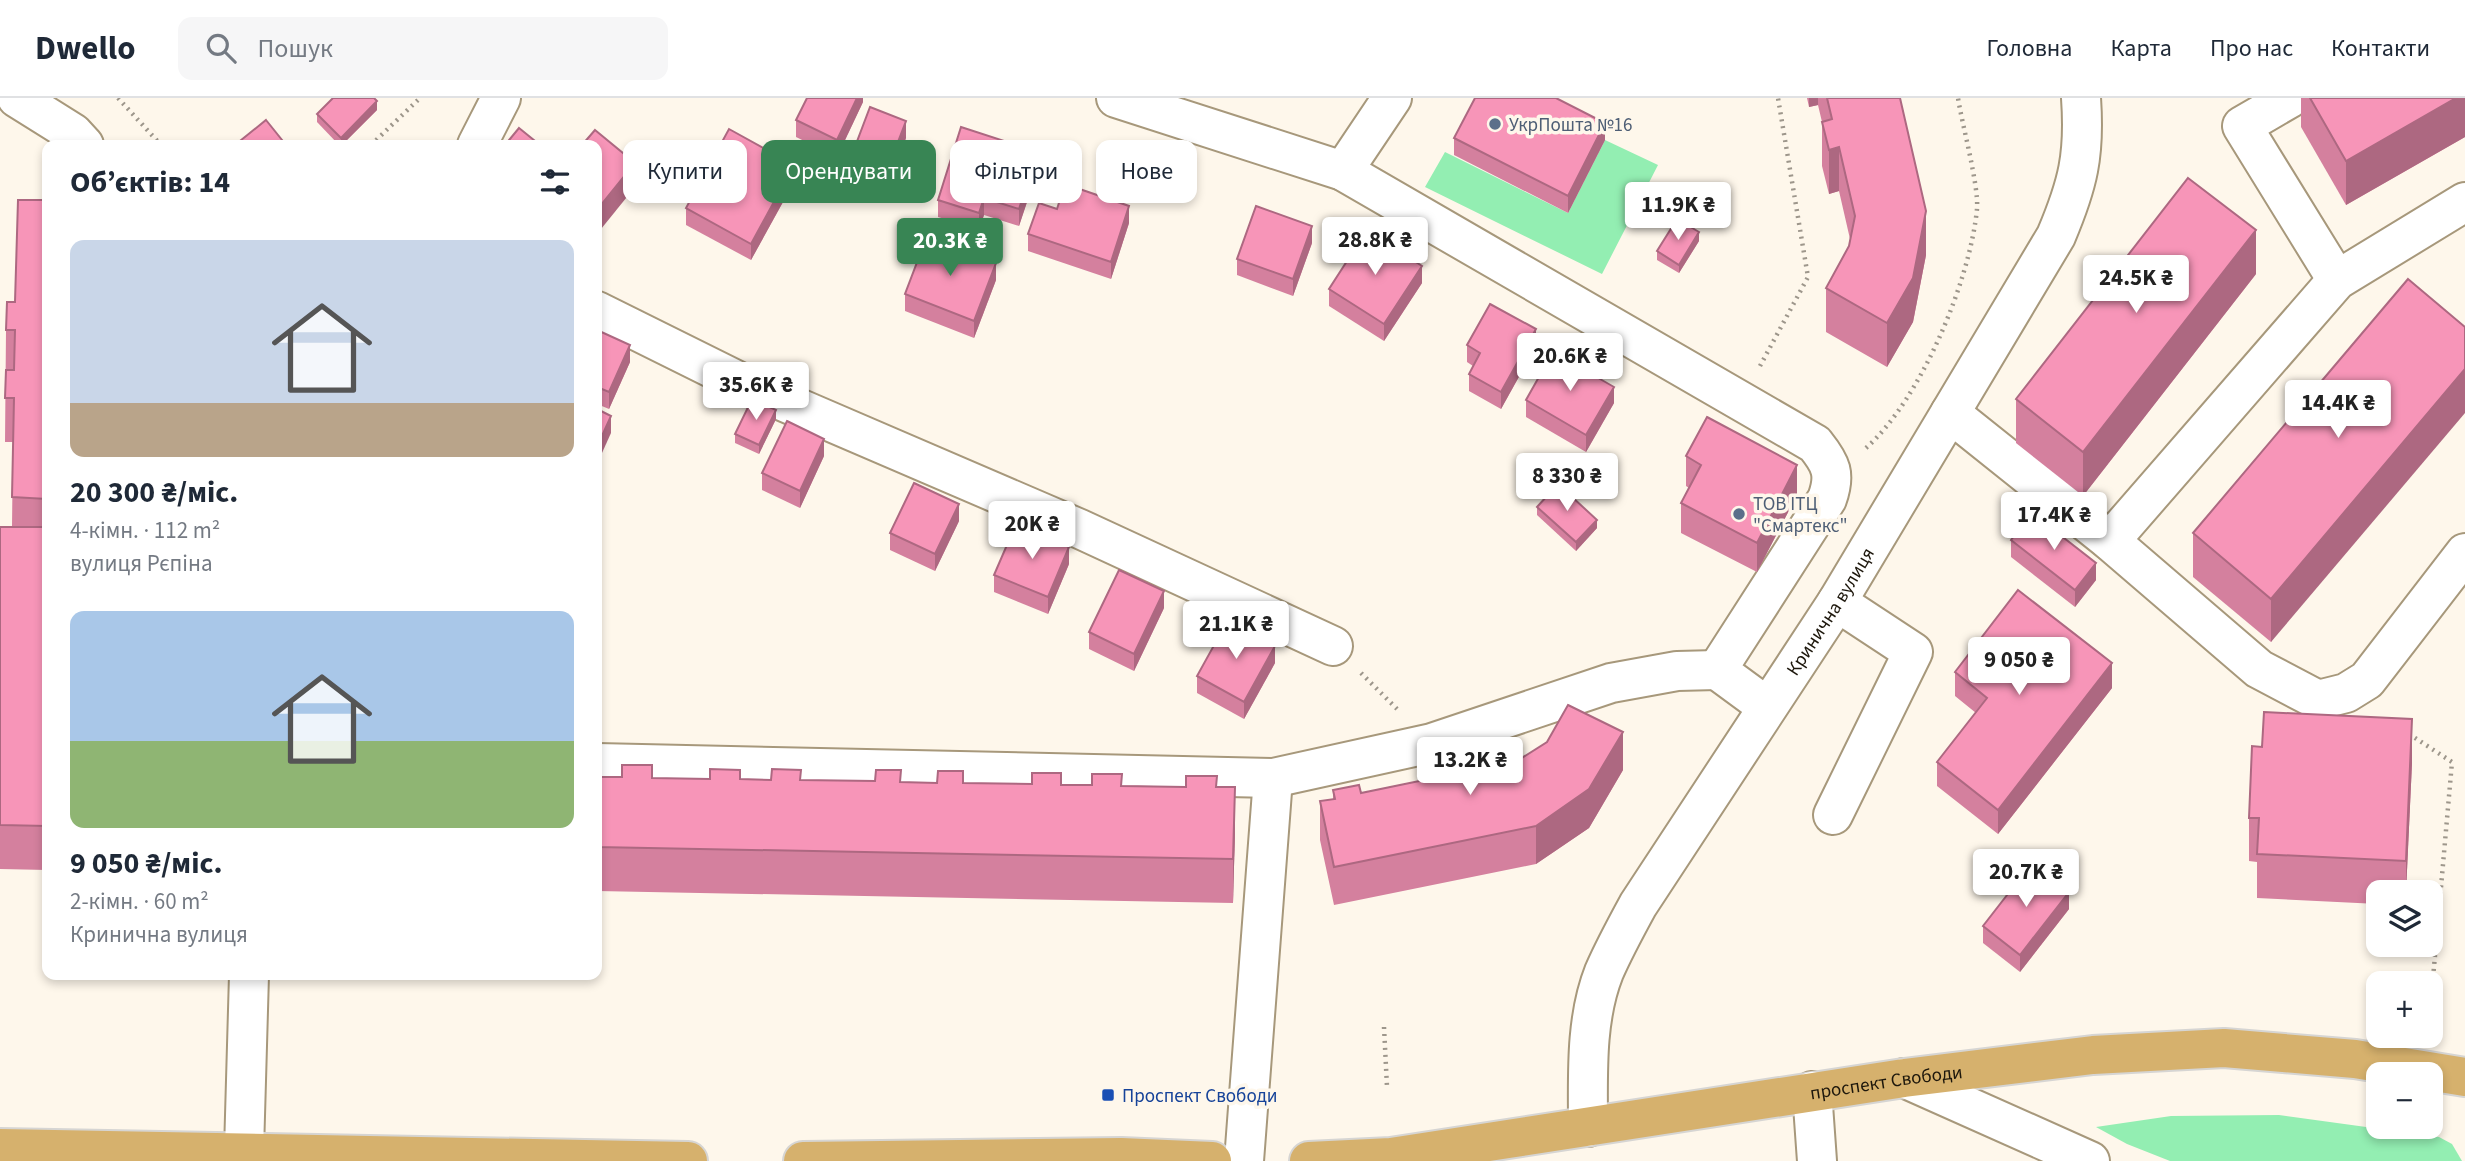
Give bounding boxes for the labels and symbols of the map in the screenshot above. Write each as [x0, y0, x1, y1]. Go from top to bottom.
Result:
place label: УкрПошта №16 [1509, 112, 1633, 139]
marker: УкрПошта №16 [1487, 116, 1503, 132]
pin: 11.9K ₴ [1613, 183, 1743, 242]
pin: 20.3K ₴ [885, 218, 1015, 278]
pin: 28.8K ₴ [1310, 218, 1440, 277]
pin: 24.5K ₴ [2071, 256, 2201, 315]
pin: 20.6K ₴ [1505, 334, 1635, 393]
pin: 35.6K ₴ [691, 362, 821, 422]
pin: 14.4K ₴ [2273, 380, 2403, 440]
pin: 8 330 ₴ [1502, 454, 1632, 513]
place label: ТОВ ІТЦ "Смартекс" [1753, 491, 1848, 540]
pin: 17.4K ₴ [1989, 492, 2119, 552]
pin: 20K ₴ [983, 502, 1081, 561]
marker: ТОВ ІТЦ "Смартекс" [1731, 506, 1747, 522]
street label: Кринична вулиця [1780, 543, 1882, 681]
pin: 21.1K ₴ [1171, 602, 1301, 661]
pin: 9 050 ₴ [1954, 638, 2084, 697]
pin: 13.2K ₴ [1405, 738, 1535, 797]
pin: 20.7K ₴ [1961, 850, 2091, 909]
street label: проспект Свободи [1808, 1059, 1964, 1107]
place label: Проспект Свободи [1122, 1083, 1278, 1110]
marker: Проспект Свободи [1100, 1087, 1116, 1103]

